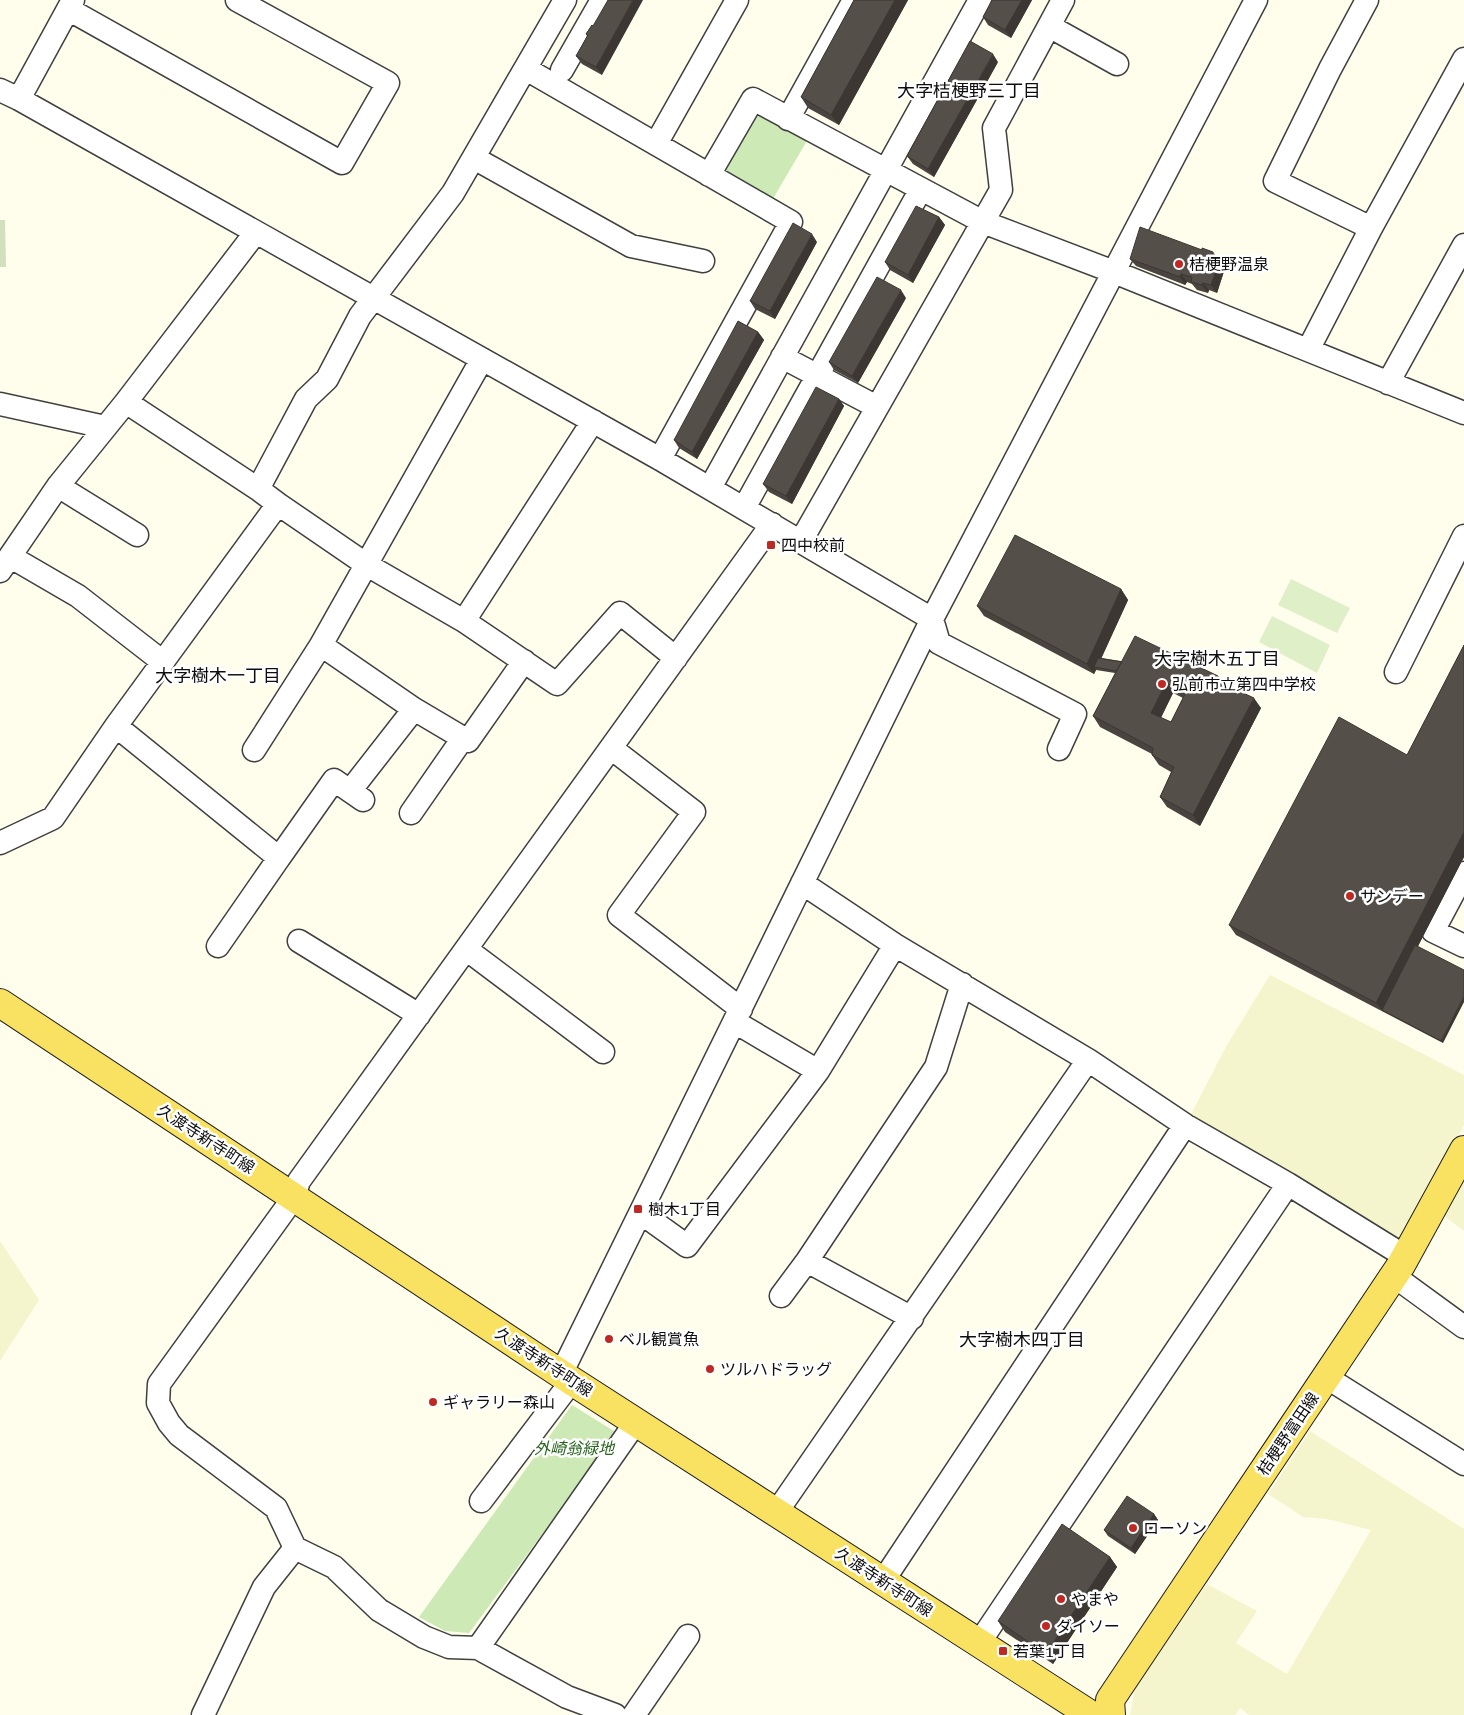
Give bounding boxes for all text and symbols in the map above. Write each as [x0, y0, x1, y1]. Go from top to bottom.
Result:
district label: 大字桔梗野三丁目 [897, 80, 1041, 101]
place label: 桔梗野温泉 [1189, 255, 1269, 274]
marker: 桔梗野温泉 [1173, 258, 1185, 270]
place label: 四中校前 [781, 536, 845, 555]
marker: 四中校前 [765, 539, 777, 551]
district label: 大字樹木五丁目 [1154, 648, 1280, 669]
district label: 大字樹木一丁目 [155, 665, 281, 686]
place label: 弘前市立第四中学校 [1172, 675, 1316, 694]
marker: 弘前市立第四中学校 [1156, 678, 1168, 690]
place label: サンデー [1360, 887, 1424, 906]
marker: サンデー [1344, 890, 1356, 902]
street label: 久渡寺新寺町線 [154, 1101, 258, 1177]
place label: 樹木1丁目 [648, 1200, 721, 1219]
marker: 樹木1丁目 [632, 1203, 644, 1215]
street label: 久渡寺新寺町線 [492, 1324, 596, 1400]
district label: 大字樹木四丁目 [959, 1329, 1085, 1350]
place label: ベル観賞魚 [619, 1330, 699, 1349]
marker: ベル観賞魚 [603, 1333, 615, 1345]
place label: ツルハドラッグ [720, 1360, 832, 1379]
marker: ツルハドラッグ [704, 1363, 716, 1375]
street label: 桔梗野富田線 [1253, 1389, 1323, 1479]
place label: ギャラリー森山 [443, 1393, 555, 1412]
marker: ギャラリー森山 [427, 1396, 439, 1408]
park label: 外崎翁緑地 [534, 1439, 616, 1458]
place label: ローソン [1143, 1519, 1207, 1538]
marker: ローソン [1127, 1522, 1139, 1534]
street label: 久渡寺新寺町線 [832, 1544, 936, 1620]
place label: やまや [1071, 1590, 1119, 1609]
marker: やまや [1055, 1593, 1067, 1605]
place label: ダイソー [1056, 1617, 1120, 1636]
marker: ダイソー [1040, 1620, 1052, 1632]
place label: 若葉1丁目 [1013, 1642, 1086, 1661]
marker: 若葉1丁目 [997, 1645, 1009, 1657]

